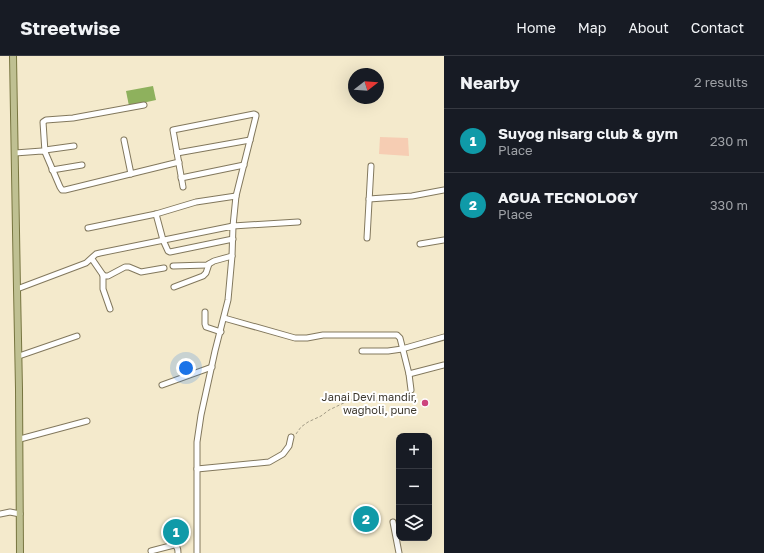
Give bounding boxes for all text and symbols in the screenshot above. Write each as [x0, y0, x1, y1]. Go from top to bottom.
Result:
text: Streetwise [20, 16, 120, 39]
text: Home [516, 19, 556, 36]
text: Map [578, 19, 606, 36]
text: About [628, 19, 669, 36]
text: Contact [691, 19, 744, 36]
north arrow [348, 68, 384, 104]
text: Nearby [460, 72, 520, 93]
text: 2 results [694, 74, 748, 90]
text: Suyog nisarg club & gym [498, 124, 678, 142]
text: 1 [470, 133, 476, 149]
text: 230 m [710, 133, 748, 149]
text: Place [498, 142, 533, 158]
text: AGUA TECNOLOGY [498, 188, 638, 206]
text: 2 [469, 197, 477, 213]
text: 330 m [710, 197, 748, 213]
text: Place [498, 206, 533, 222]
your location [176, 358, 196, 378]
place label: Janai Devi mandir, wagholi, pune [322, 390, 417, 416]
marker: Janai Devi mandir, wagholi, pune [420, 398, 430, 408]
map controls [396, 433, 432, 541]
button: + [396, 433, 432, 469]
button: − [396, 469, 432, 505]
pin: 2 [353, 504, 379, 534]
button: layers [396, 505, 432, 541]
pin: 1 [163, 517, 189, 547]

